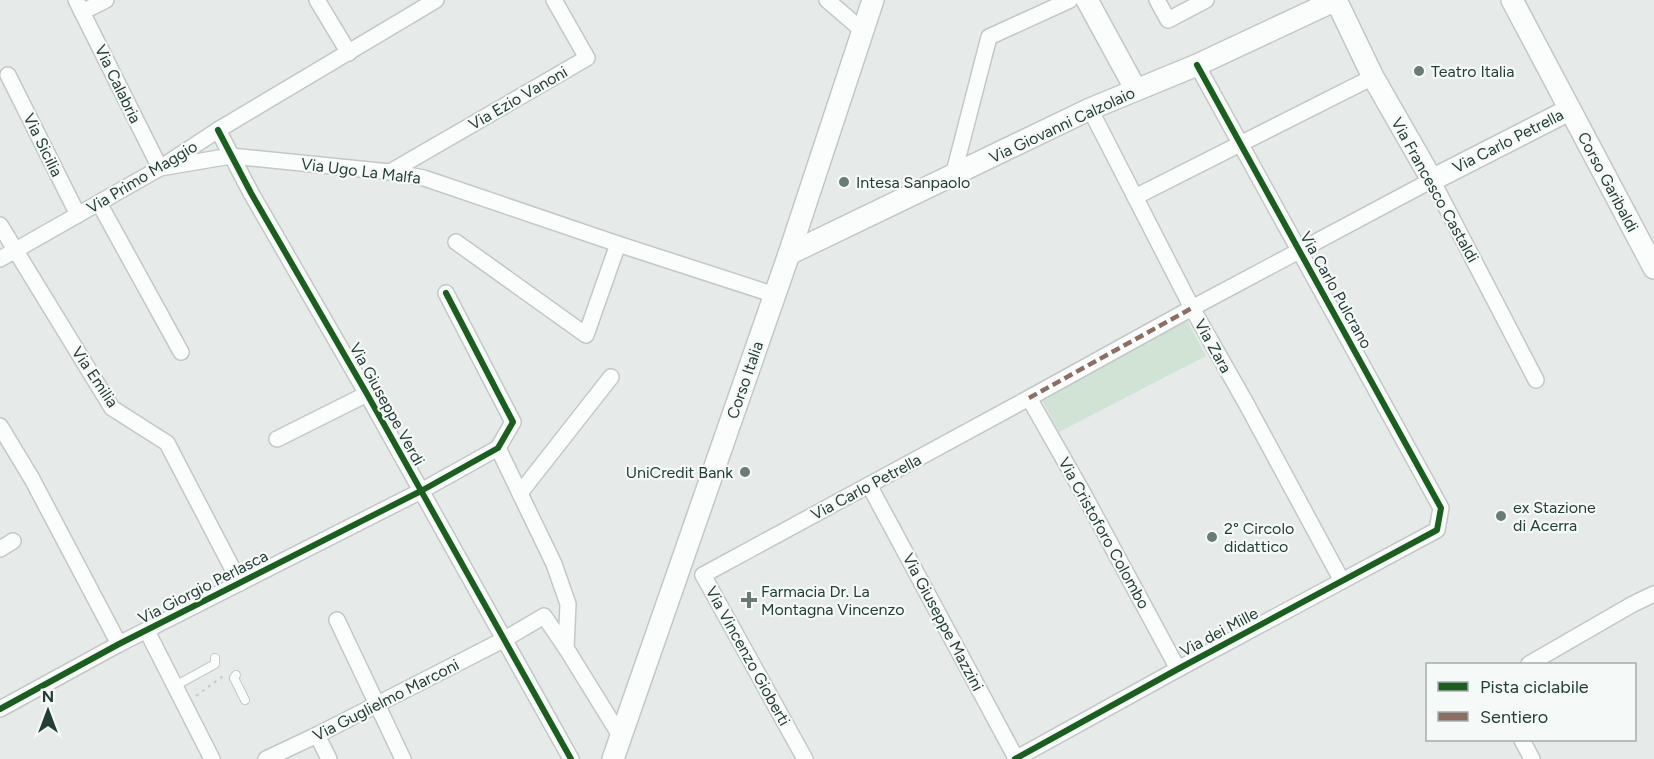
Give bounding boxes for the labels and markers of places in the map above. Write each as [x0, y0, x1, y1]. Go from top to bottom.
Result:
place label: Teatro Italia [1431, 62, 1514, 81]
marker: Teatro Italia [1412, 64, 1426, 78]
place label: Intesa Sanpaolo [856, 173, 970, 192]
marker: Intesa Sanpaolo [837, 175, 851, 189]
place label: UniCredit Bank [626, 463, 733, 482]
marker: UniCredit Bank [738, 465, 752, 479]
place label: ex Stazione di Acerra [1513, 498, 1596, 535]
marker: ex Stazione di Acerra [1494, 509, 1508, 523]
place label: 2° Circolo didattico [1224, 519, 1294, 556]
marker: 2° Circolo didattico [1205, 530, 1219, 544]
place label: Farmacia Dr. La Montagna Vincenzo [761, 582, 905, 619]
marker: Farmacia Dr. La Montagna Vincenzo [742, 593, 756, 607]

